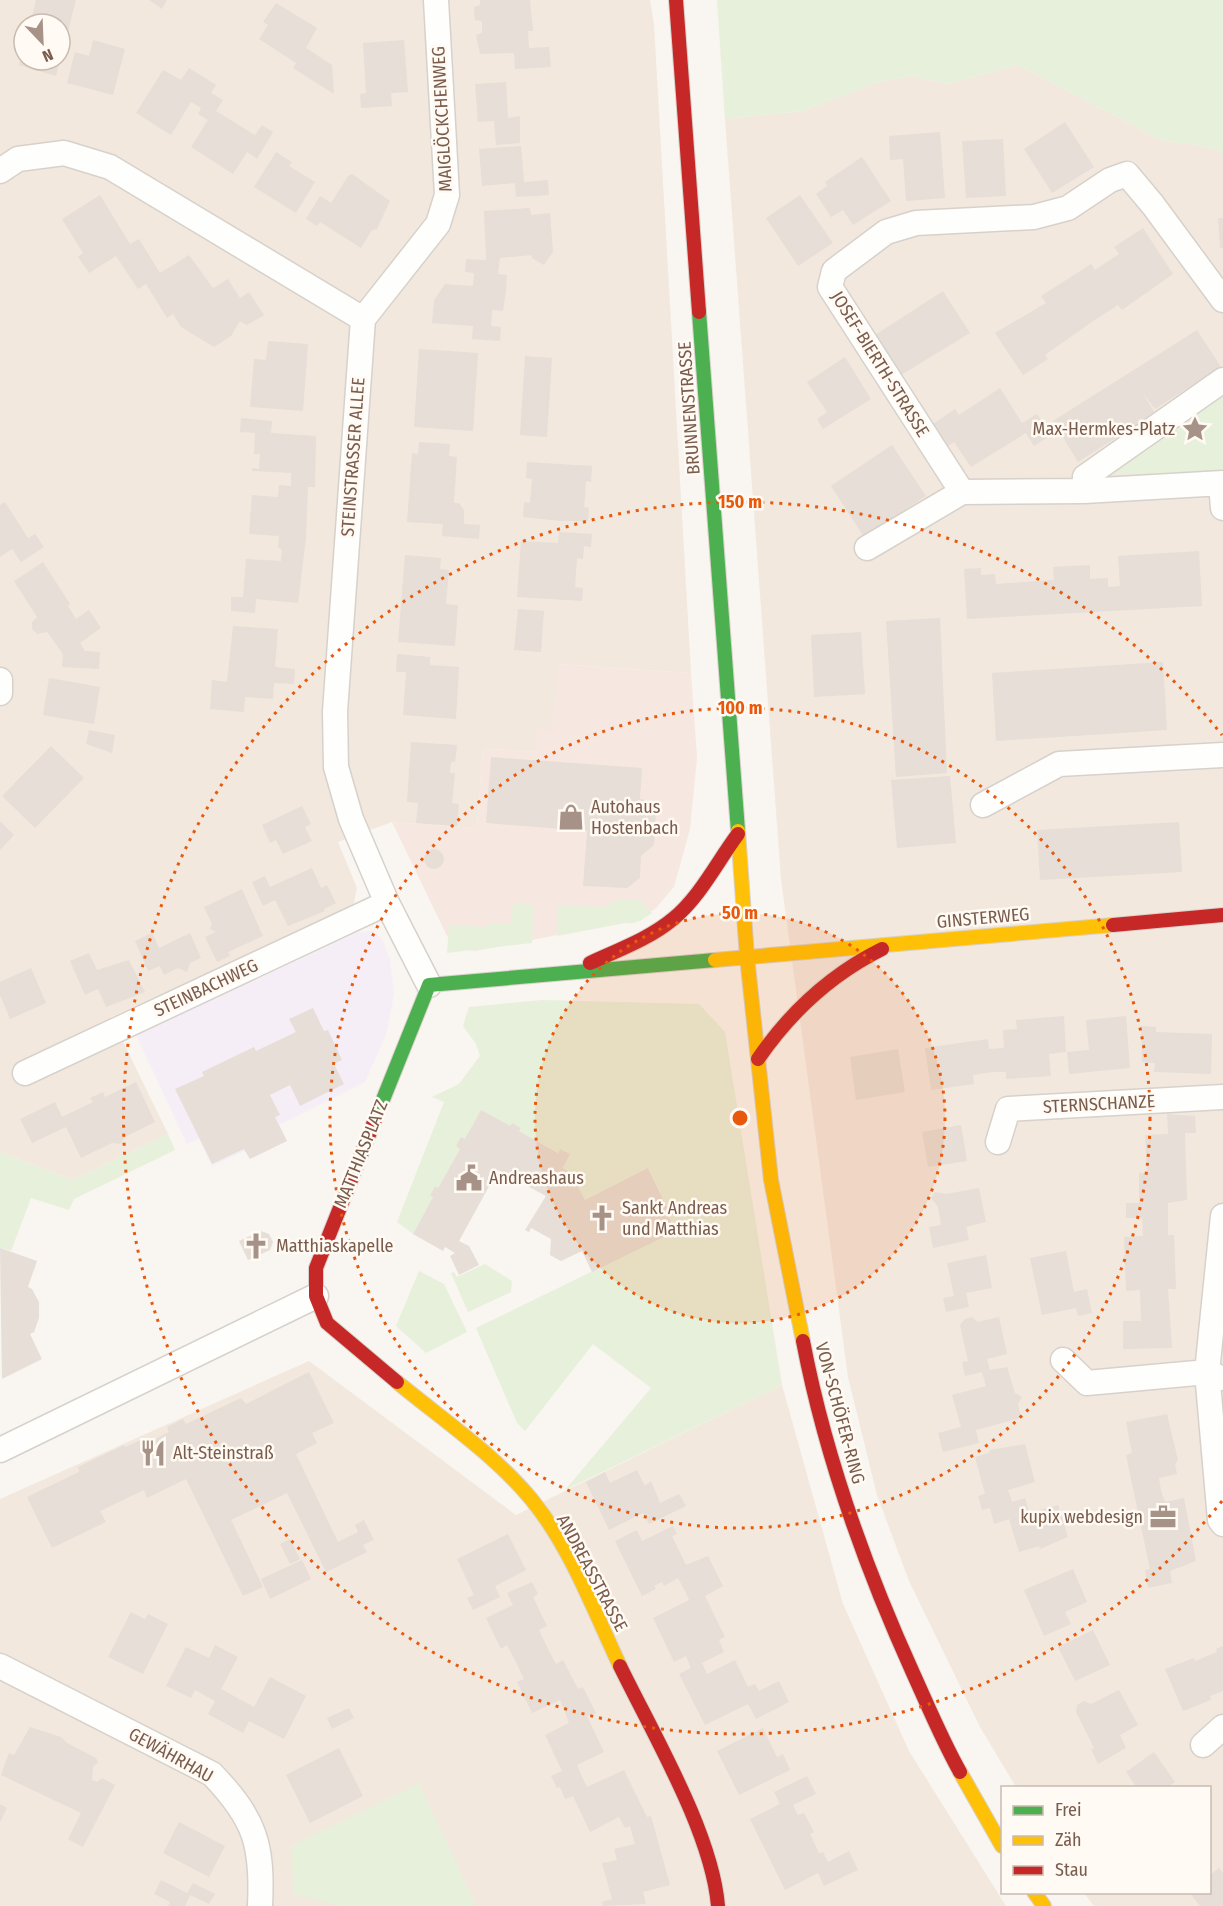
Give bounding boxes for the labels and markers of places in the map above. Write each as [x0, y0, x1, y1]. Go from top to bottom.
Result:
place icon: Max-Hermkes-Platz [1180, 414, 1210, 444]
place label: Max-Hermkes-Platz [1033, 418, 1175, 440]
place label: Autohaus Hostenbach [591, 796, 678, 839]
shop icon: Autohaus Hostenbach [556, 802, 586, 832]
centre of rings [730, 1108, 750, 1128]
public building icon: Andreashaus [454, 1163, 484, 1193]
place label: Andreashaus [489, 1167, 584, 1189]
place label: Sankt Andreas und Matthias [622, 1197, 728, 1240]
church icon: Sankt Andreas und Matthias [587, 1203, 617, 1233]
church icon: Matthiaskapelle [241, 1231, 271, 1261]
place label: Matthiaskapelle [276, 1235, 394, 1257]
restaurant icon: Alt-Steinstraß [138, 1438, 168, 1468]
place label: Alt-Steinstraß [173, 1442, 274, 1464]
office icon: kupix webdesign [1148, 1502, 1178, 1532]
place label: kupix webdesign [1020, 1506, 1143, 1528]

